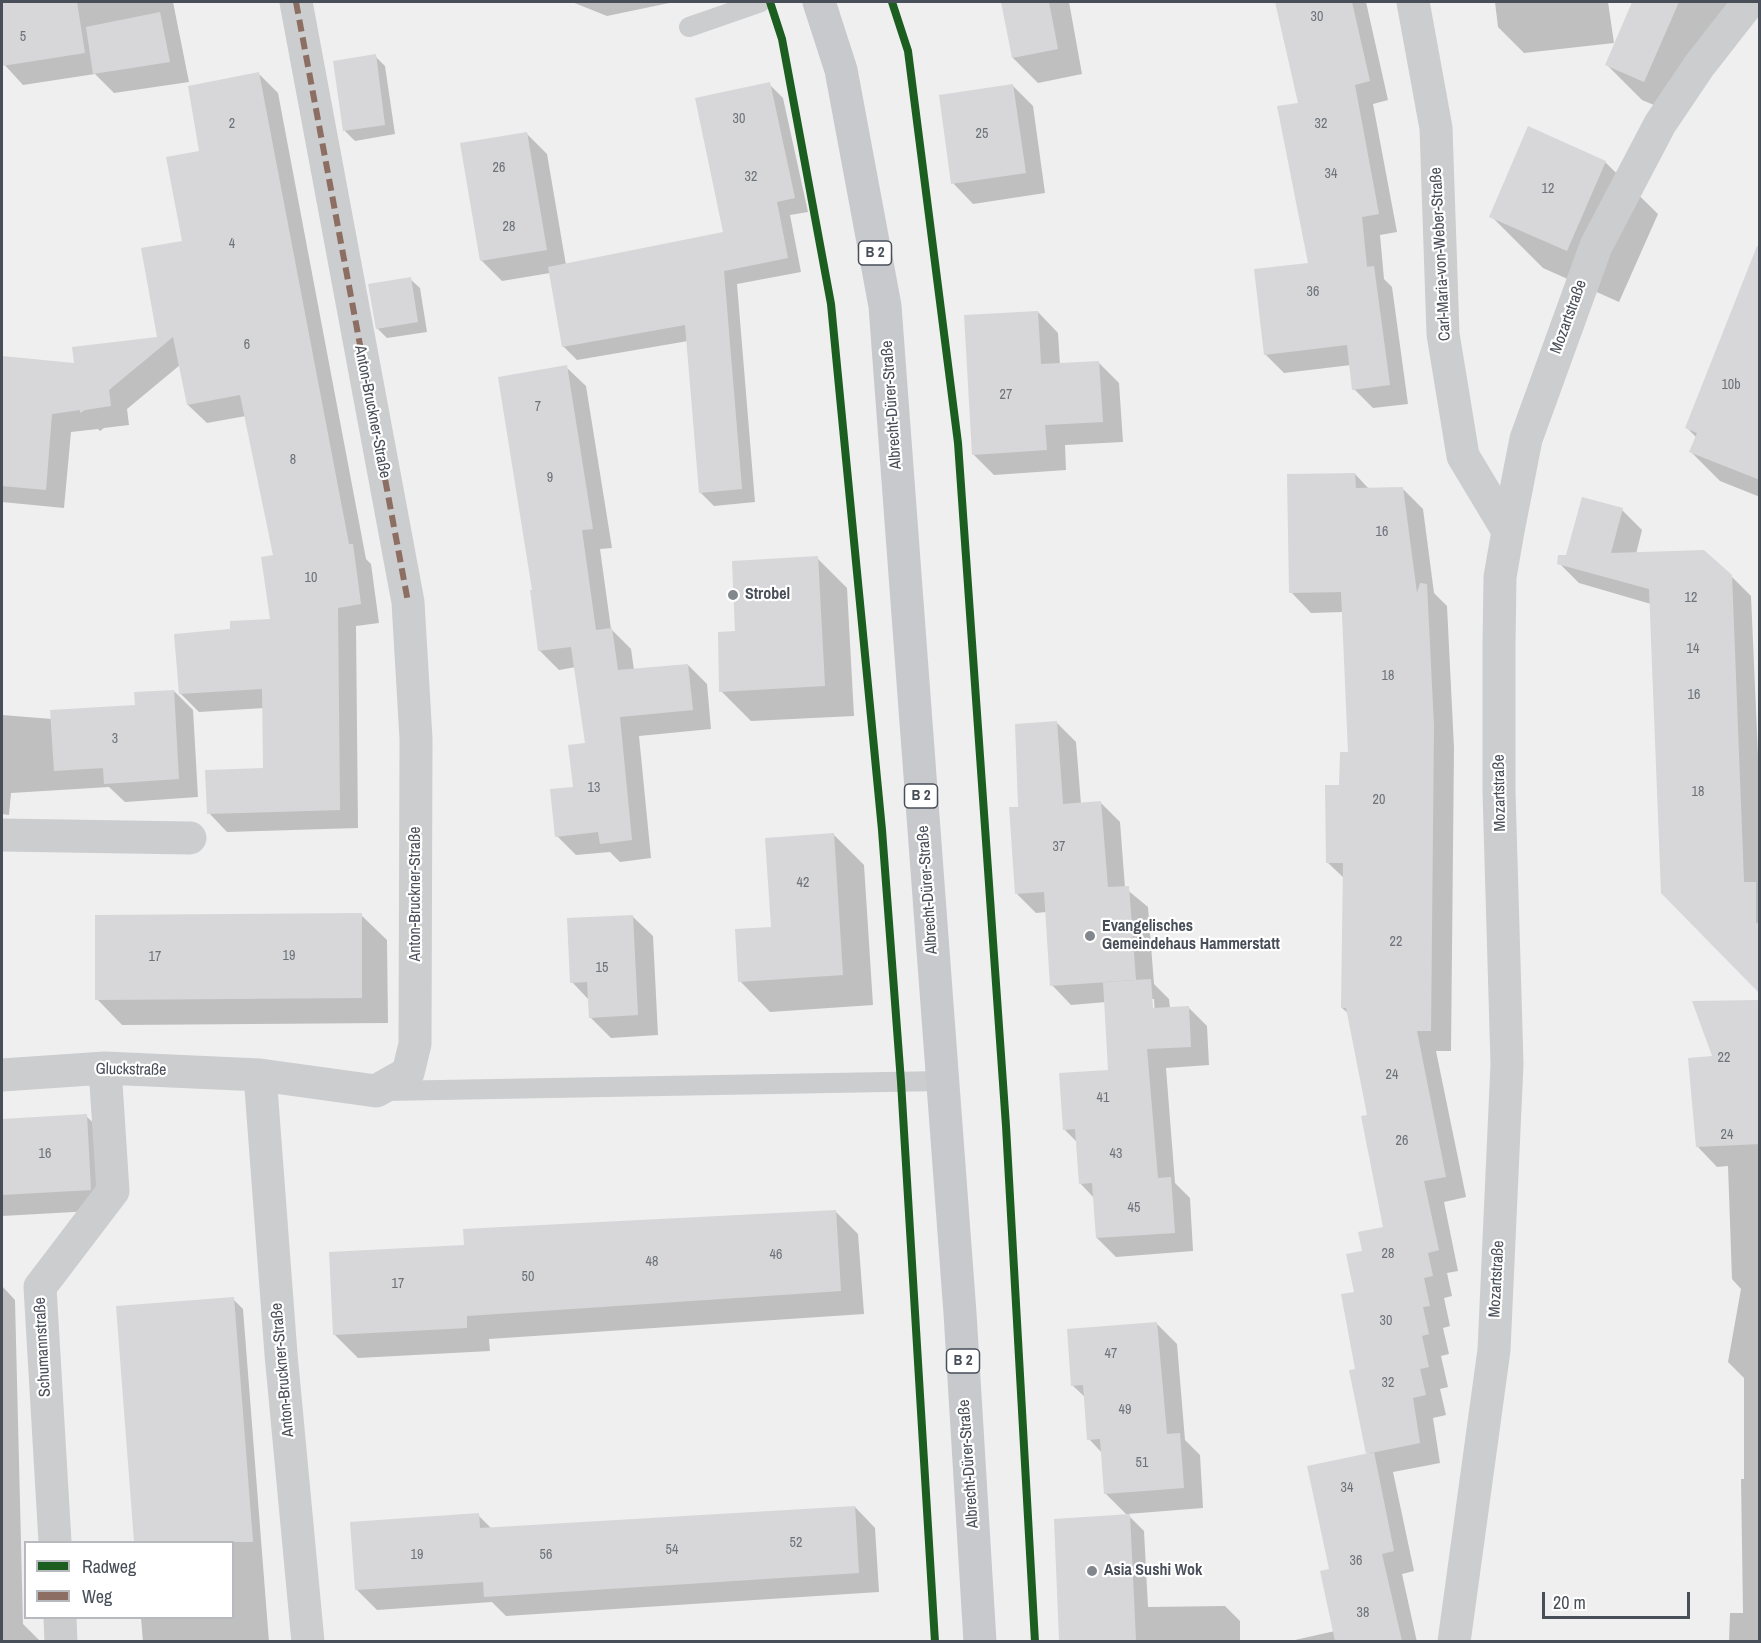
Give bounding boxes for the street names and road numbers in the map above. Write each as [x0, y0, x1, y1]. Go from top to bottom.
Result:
street label: Carl-Maria-von-Weber-Straße [1427, 167, 1455, 341]
road number: B 2 [858, 241, 892, 265]
street label: Mozartstraße [1547, 277, 1591, 357]
street label: Albrecht-Dürer-Straße [878, 340, 906, 470]
street label: Anton-Bruckner-Straße [350, 344, 394, 480]
street label: Mozartstraße [1490, 754, 1510, 832]
road number: B 2 [904, 784, 938, 808]
street label: Albrecht-Dürer-Straße [914, 825, 942, 955]
street label: Anton-Bruckner-Straße [406, 827, 426, 961]
street label: Gluckstraße [95, 1060, 167, 1080]
street label: Mozartstraße [1485, 1240, 1509, 1318]
street label: Schumannstraße [31, 1297, 55, 1397]
street label: Anton-Bruckner-Straße [268, 1302, 298, 1438]
road number: B 2 [946, 1349, 980, 1373]
street label: Albrecht-Dürer-Straße [955, 1399, 983, 1529]

